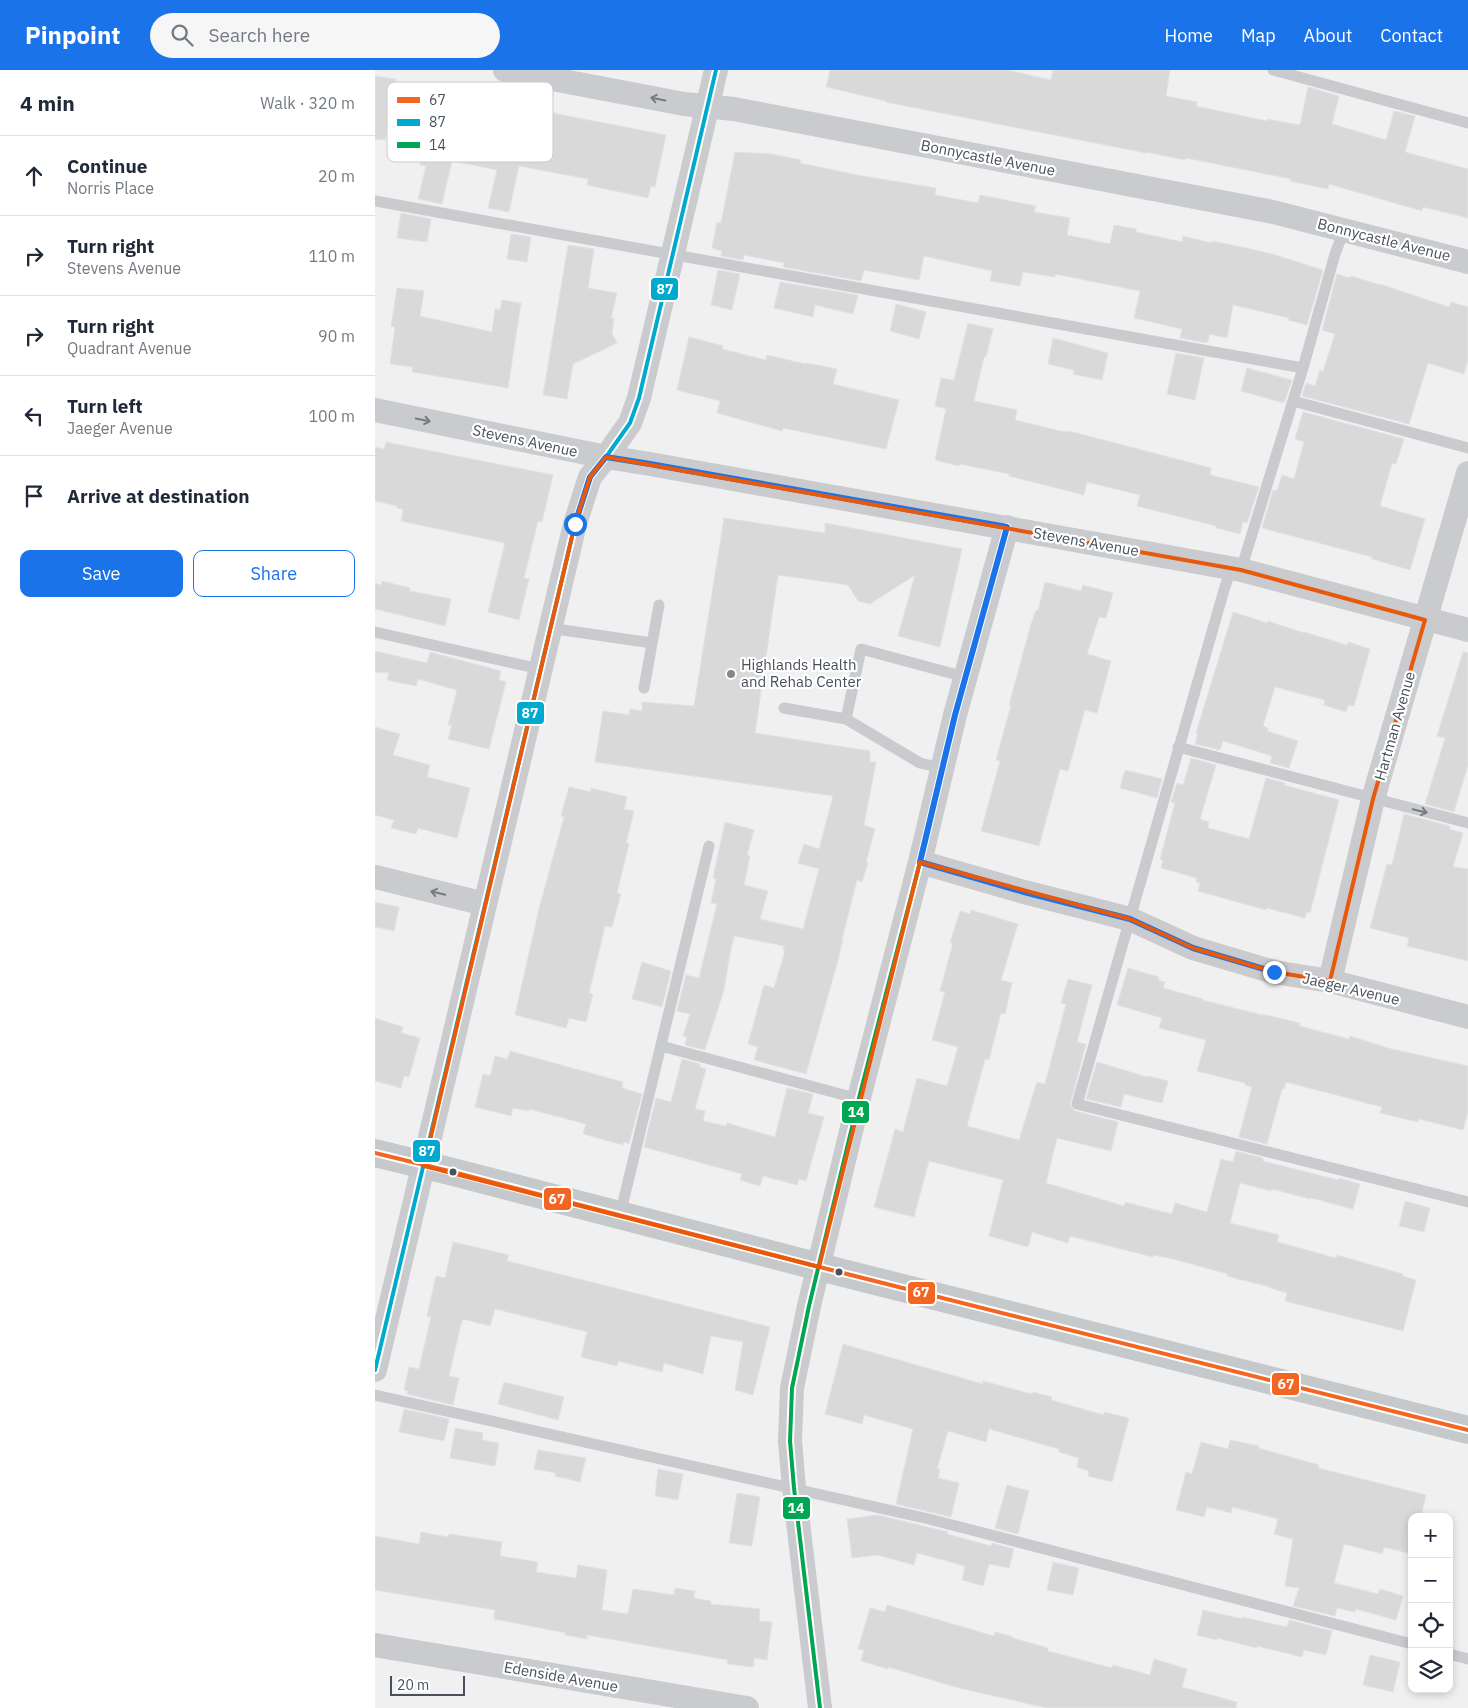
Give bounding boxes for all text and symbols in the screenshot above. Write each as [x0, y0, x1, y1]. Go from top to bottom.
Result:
search box [150, 13, 500, 58]
text: Pinpoint [25, 19, 120, 51]
icon: search [168, 21, 196, 49]
text: Search here [208, 23, 310, 47]
text: Home [1165, 24, 1213, 47]
text: Map [1241, 24, 1276, 47]
text: About [1304, 24, 1352, 47]
text: Contact [1380, 24, 1443, 47]
legend [387, 82, 553, 162]
text: 4 min [20, 89, 75, 117]
text: 67 [429, 91, 446, 109]
text: Walk · 320 m [260, 93, 355, 113]
one-way arrow [651, 94, 667, 103]
text: 87 [429, 113, 446, 131]
street label: Bonnycastle Avenue [919, 135, 1057, 180]
text: 14 [429, 136, 446, 154]
text: Continue [67, 154, 147, 178]
icon: ahead [20, 162, 48, 190]
text: 20 m [318, 166, 355, 186]
text: Norris Place [67, 178, 154, 198]
street label: Bonnycastle Avenue [1316, 214, 1453, 265]
text: Turn right [67, 234, 154, 258]
icon: right [20, 242, 48, 270]
text: 110 m [308, 246, 355, 266]
text: Stevens Avenue [67, 258, 181, 278]
line badge: 87 [650, 277, 679, 301]
text: 87 [657, 280, 673, 298]
text: Turn right [67, 314, 154, 338]
icon: right [20, 322, 48, 350]
text: 90 m [318, 326, 355, 346]
text: Quadrant Avenue [67, 338, 192, 358]
text: Turn left [67, 394, 143, 418]
icon: left [20, 402, 48, 430]
text: 100 m [308, 406, 355, 426]
one-way arrow [414, 416, 430, 425]
text: Jaeger Avenue [67, 418, 173, 438]
street label: Stevens Avenue [471, 420, 579, 461]
icon: arrive [20, 482, 48, 510]
text: Arrive at destination [67, 484, 250, 508]
route start [564, 513, 587, 536]
street label: Stevens Avenue [1032, 523, 1140, 560]
button: Save [20, 550, 183, 597]
button: Share [193, 550, 355, 597]
place label: Highlands Health and Rehab Center [741, 655, 862, 691]
marker: Highlands Health and Rehab Center [725, 668, 737, 680]
street label: Hartman Avenue [1370, 669, 1419, 783]
line badge: 87 [516, 701, 545, 725]
text: 87 [522, 704, 538, 722]
one-way arrow [1412, 807, 1428, 816]
one-way arrow [430, 888, 446, 897]
route end [1263, 961, 1286, 984]
street label: Jaeger Avenue [1301, 968, 1402, 1009]
line badge: 14 [841, 1100, 870, 1124]
text: 14 [848, 1103, 864, 1121]
line badge: 87 [412, 1139, 441, 1163]
text: 87 [419, 1142, 435, 1160]
unlabelled marker [448, 1167, 458, 1177]
line badge: 67 [543, 1187, 572, 1211]
text: 67 [549, 1190, 565, 1208]
unlabelled marker [834, 1267, 844, 1277]
line badge: 67 [907, 1281, 936, 1305]
text: 67 [913, 1283, 929, 1301]
line badge: 67 [1271, 1372, 1300, 1396]
text: 67 [1278, 1375, 1294, 1393]
line badge: 14 [782, 1496, 811, 1520]
text: 14 [788, 1499, 804, 1517]
map controls [1408, 1513, 1453, 1693]
button: + [1408, 1513, 1453, 1558]
button: − [1408, 1558, 1453, 1603]
button: locate [1408, 1603, 1453, 1648]
button: layers [1408, 1648, 1453, 1693]
street label: Edenside Avenue [502, 1657, 620, 1696]
scale bar [390, 1673, 465, 1696]
text: 20 m [397, 1676, 429, 1694]

